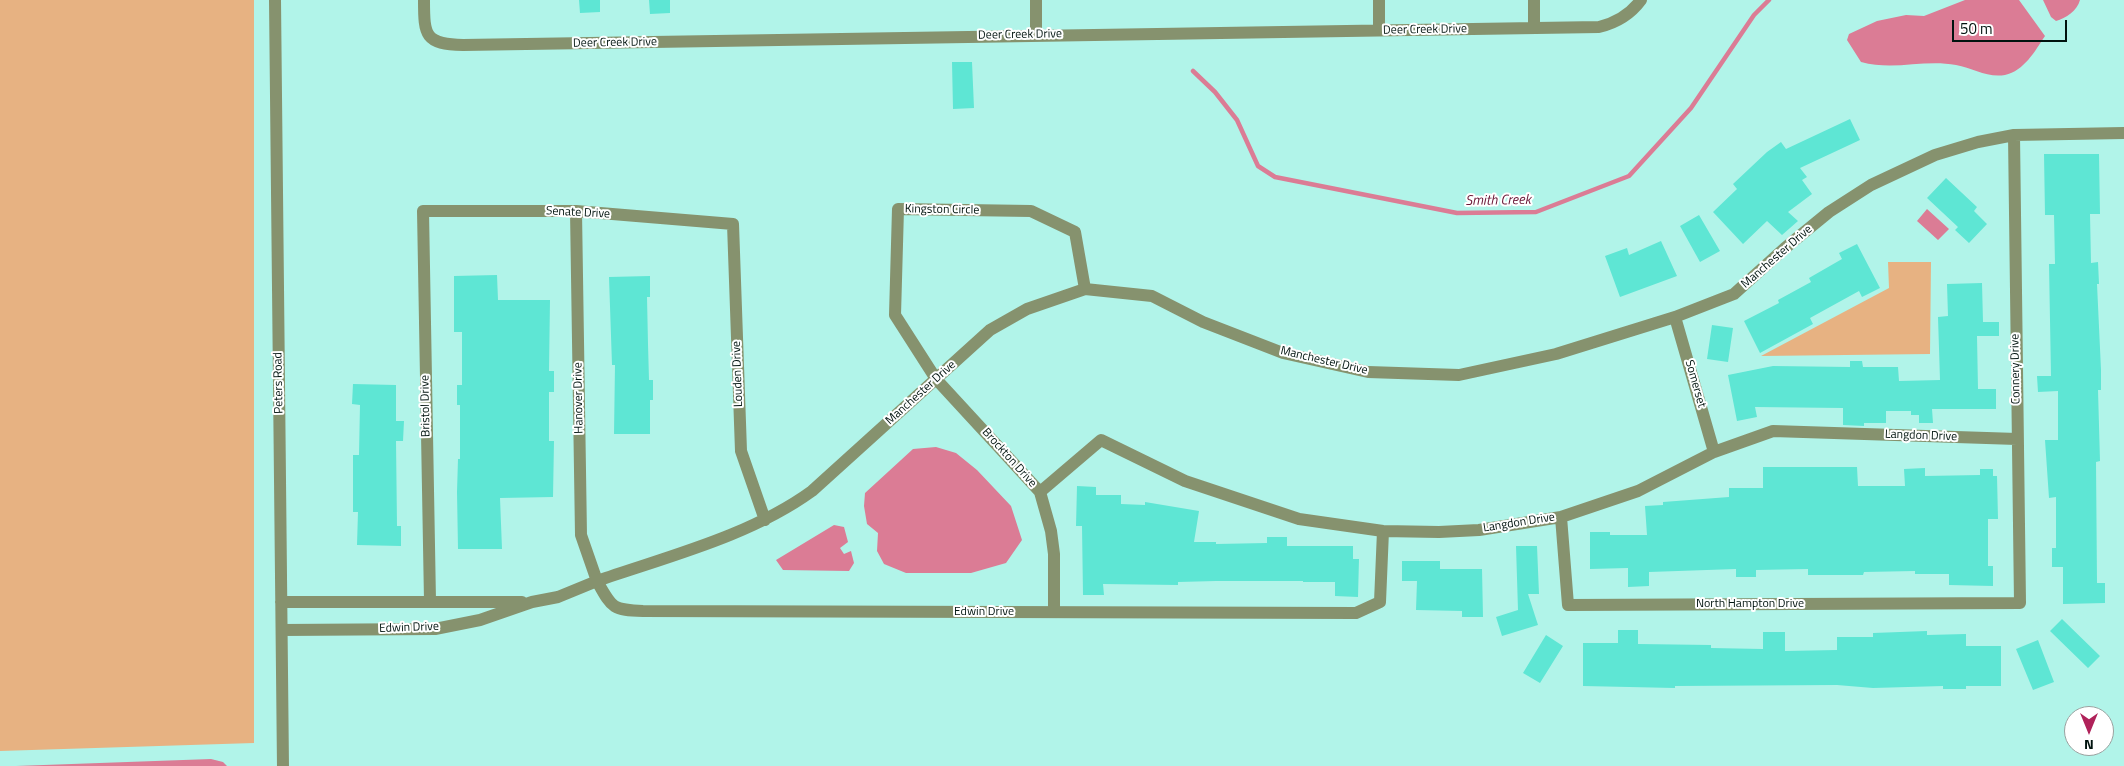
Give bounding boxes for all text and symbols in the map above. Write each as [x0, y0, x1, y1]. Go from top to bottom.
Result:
scale bar [1954, 10, 2069, 42]
text: 50 m [1960, 17, 1993, 40]
street label: Deer Creek Drive [1383, 22, 1467, 38]
street label: Deer Creek Drive [978, 27, 1062, 43]
street label: Deer Creek Drive [573, 35, 657, 51]
water label: Smith Creek [1465, 192, 1531, 210]
street label: Kingston Circle [905, 202, 979, 218]
street label: Senate Drive [546, 204, 610, 222]
street label: Manchester Drive [1739, 222, 1815, 292]
street label: Connery Drive [2008, 334, 2024, 404]
street label: Louden Drive [730, 341, 746, 407]
street label: Manchester Drive [1279, 344, 1369, 378]
street label: Peters Road [271, 352, 287, 414]
street label: Manchester Drive [883, 358, 959, 428]
street label: Somerset [1681, 359, 1709, 409]
street label: Hanover Drive [571, 362, 587, 434]
street label: Bristol Drive [418, 375, 434, 437]
street label: Brockton Drive [979, 425, 1039, 491]
street label: Langdon Drive [1885, 428, 1957, 444]
street label: Langdon Drive [1482, 510, 1556, 536]
street label: North Hampton Drive [1696, 597, 1804, 611]
street label: Edwin Drive [954, 605, 1014, 619]
street label: Edwin Drive [379, 620, 439, 636]
north arrow [2064, 706, 2114, 756]
text: N [2084, 735, 2094, 756]

